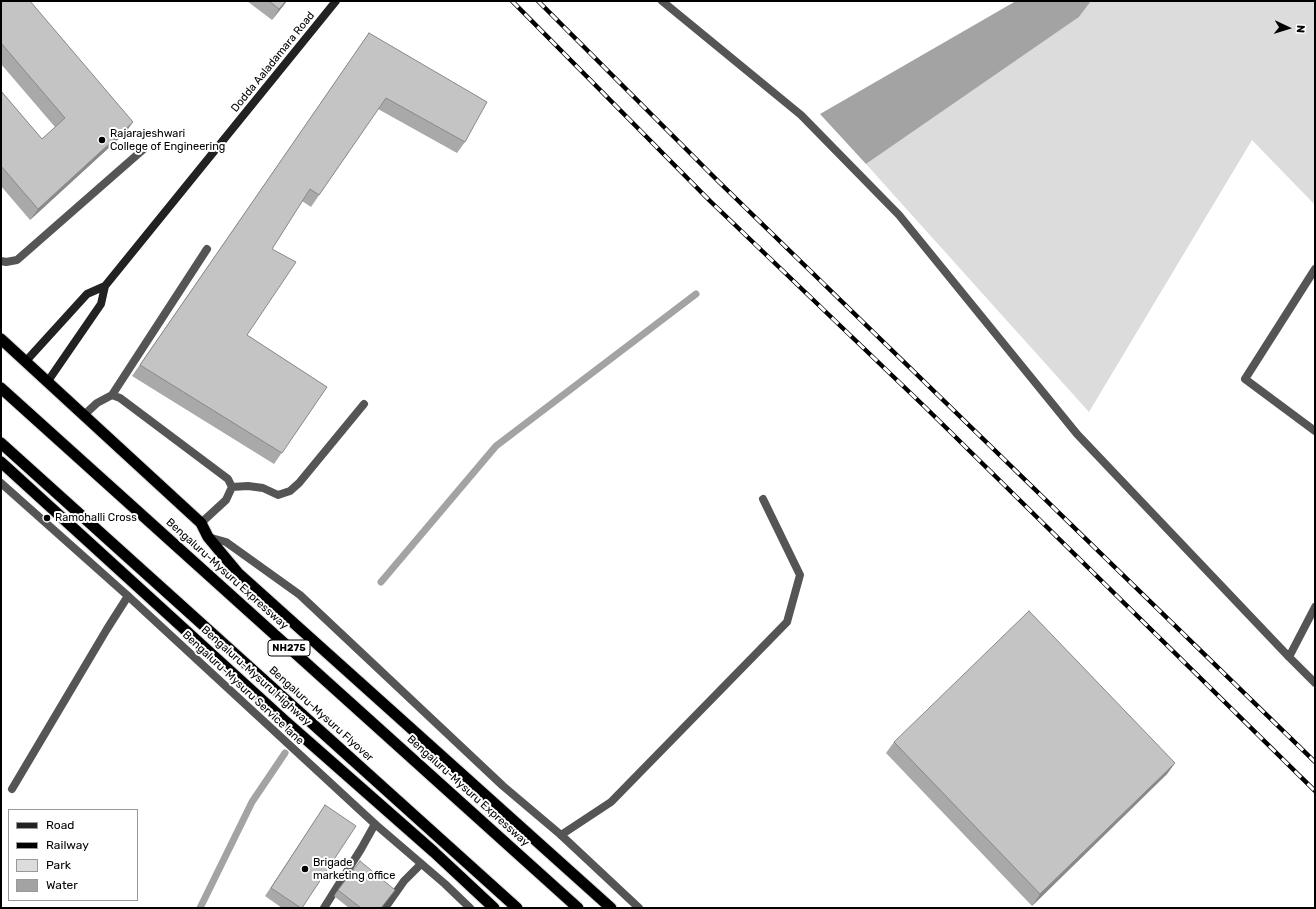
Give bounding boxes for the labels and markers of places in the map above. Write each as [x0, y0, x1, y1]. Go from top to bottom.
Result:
place label: Rajarajeshwari College of Engineering [110, 127, 225, 153]
marker: Rajarajeshwari College of Engineering [97, 135, 107, 145]
place label: Ramohalli Cross [55, 511, 137, 525]
marker: Ramohalli Cross [42, 513, 52, 523]
place label: Brigade marketing office [313, 856, 395, 882]
marker: Brigade marketing office [300, 864, 310, 874]

